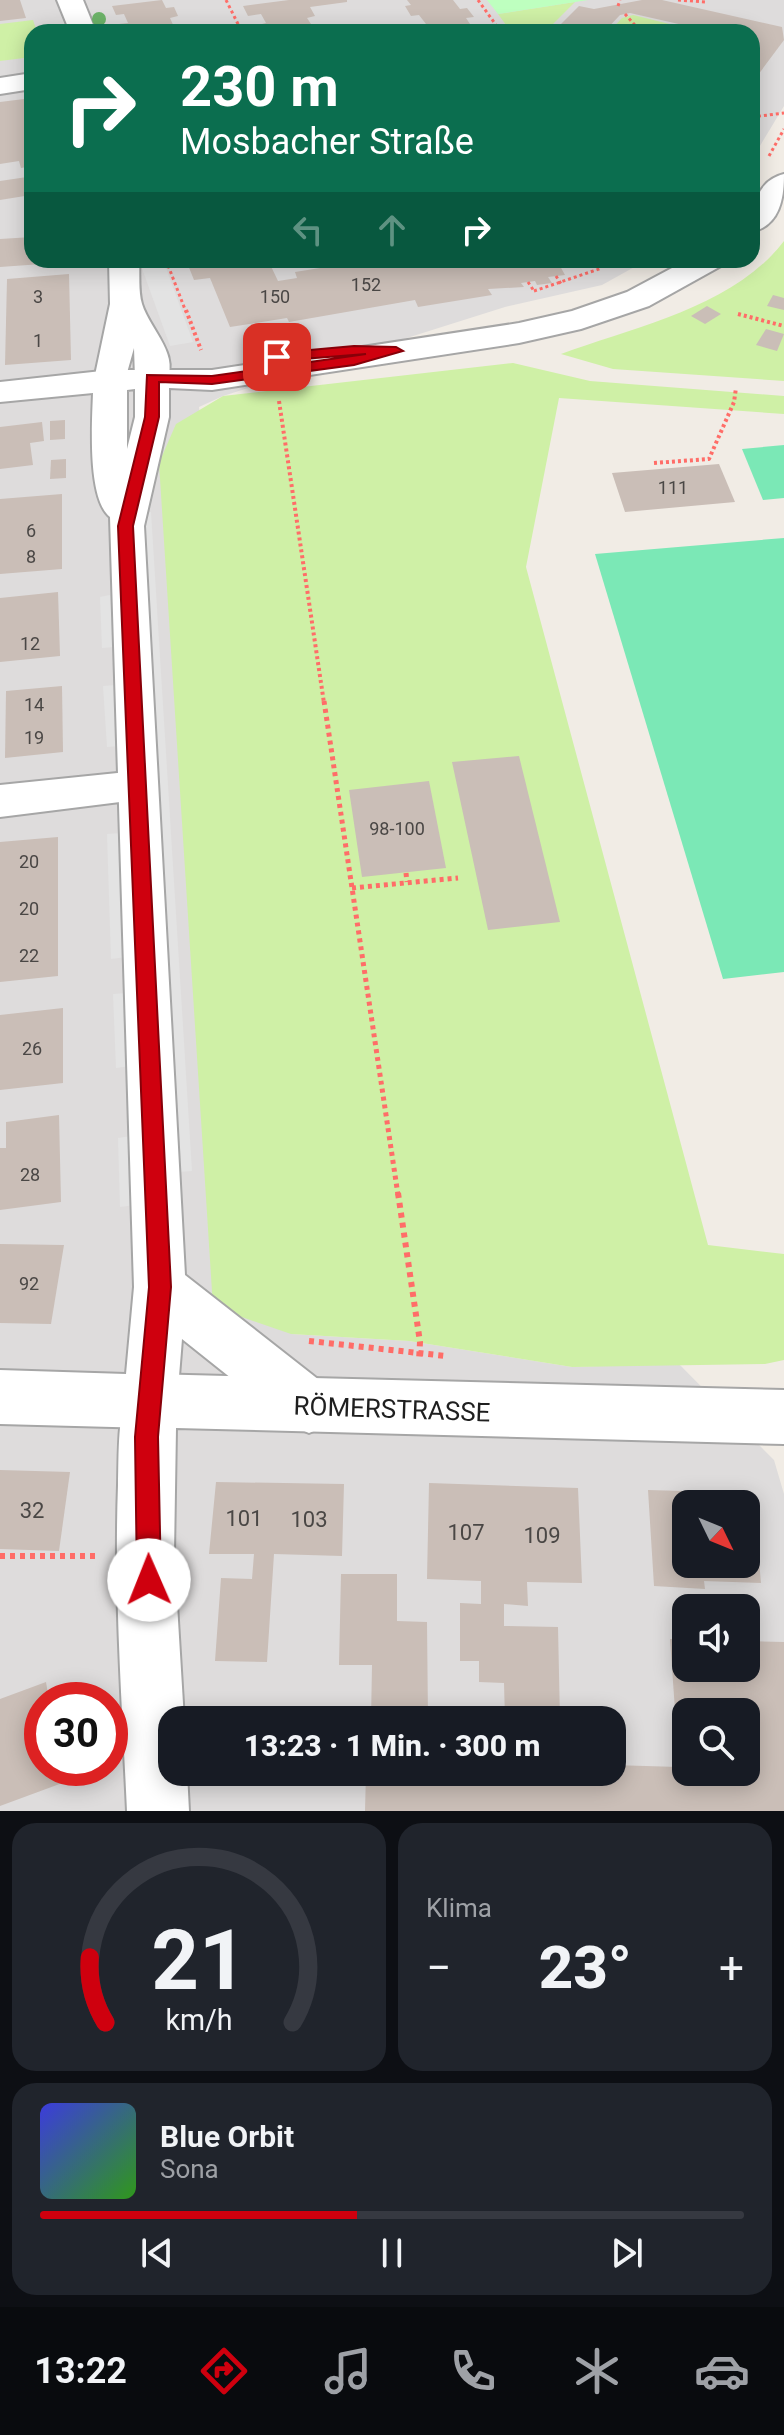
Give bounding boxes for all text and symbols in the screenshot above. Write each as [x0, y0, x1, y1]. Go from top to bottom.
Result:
text: 230 m [180, 54, 339, 120]
icon: right [48, 56, 152, 160]
text: Mosbacher Straße [180, 121, 474, 163]
icon: left [286, 208, 330, 252]
icon: ahead [370, 208, 414, 252]
icon: right [454, 208, 498, 252]
house number: 152 [351, 274, 381, 295]
house number: 3 [33, 286, 43, 307]
house number: 150 [260, 286, 290, 307]
pin [243, 323, 311, 391]
house number: 1 [33, 330, 43, 351]
icon: arrive [255, 335, 299, 379]
house number: 111 [658, 477, 688, 498]
house number: 6 [26, 520, 36, 541]
house number: 8 [26, 546, 36, 567]
house number: 12 [20, 633, 40, 654]
house number: 14 [24, 694, 44, 715]
house number: 19 [24, 727, 44, 748]
house number: 98-100 [369, 818, 425, 839]
house number: 20 [19, 851, 39, 872]
house number: 20 [19, 898, 39, 919]
house number: 22 [19, 945, 39, 966]
house number: 26 [22, 1038, 42, 1059]
house number: 28 [20, 1164, 40, 1185]
house number: 92 [19, 1273, 39, 1294]
street label: RÖMERSTRASSE [293, 1391, 491, 1427]
north arrow [672, 1490, 760, 1578]
map controls [672, 1490, 760, 1786]
house number: 32 [20, 1498, 44, 1523]
house number: 101 [225, 1506, 263, 1531]
house number: 103 [290, 1507, 328, 1532]
house number: 107 [447, 1520, 485, 1545]
house number: 109 [523, 1523, 561, 1548]
position arrow [107, 1538, 191, 1622]
button: sound [672, 1594, 760, 1682]
speed limit sign: 30 [24, 1682, 128, 1786]
button: search [672, 1698, 760, 1786]
text: 13:23 · 1 Min. · 300 m [244, 1728, 540, 1763]
text: Klima [426, 1893, 492, 1923]
text: 21 [151, 1912, 247, 2009]
text: 23° [539, 1932, 632, 2003]
text: − [426, 1942, 451, 1994]
text: + [719, 1942, 744, 1994]
text: km/h [165, 2003, 233, 2037]
text: Blue Orbit [160, 2119, 294, 2154]
text: Sona [160, 2154, 219, 2184]
icon: previous [135, 2231, 179, 2275]
icon: pause [370, 2231, 414, 2275]
icon: next [605, 2231, 649, 2275]
icon: directions [196, 2343, 252, 2399]
icon: music [320, 2343, 376, 2399]
icon: phone [445, 2343, 501, 2399]
icon: climate [569, 2343, 625, 2399]
icon: car [694, 2343, 750, 2399]
text: 13:22 [34, 2350, 127, 2392]

